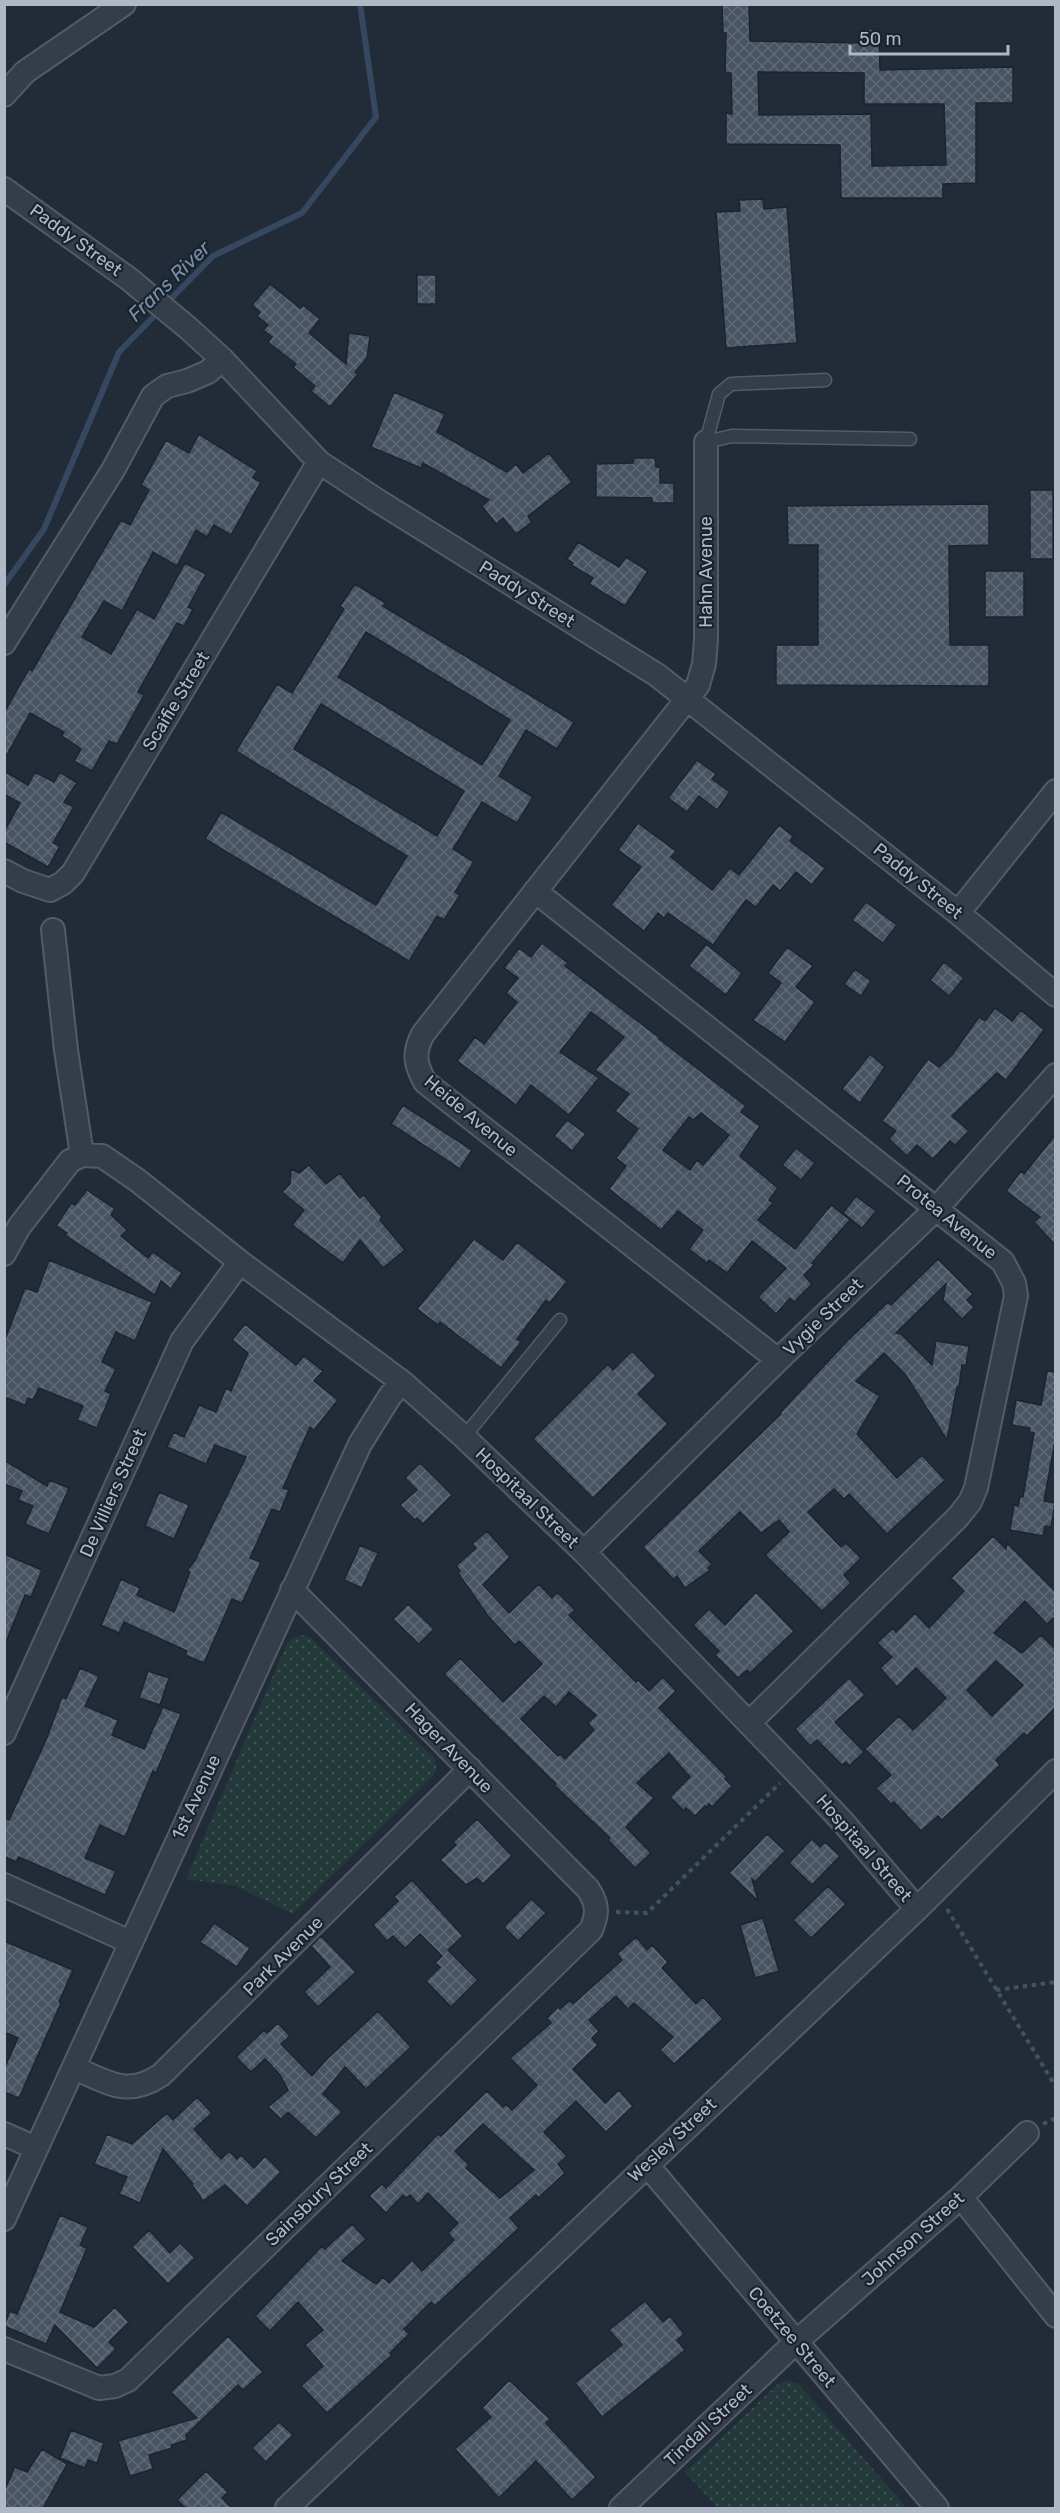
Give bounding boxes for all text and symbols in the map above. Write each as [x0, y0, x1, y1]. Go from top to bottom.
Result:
scale bar [850, 18, 1008, 56]
text: 50 m [859, 28, 902, 50]
street label: Paddy Street [26, 199, 126, 281]
water label: Frans River [123, 235, 216, 326]
street label: Hahn Avenue [695, 516, 717, 628]
street label: Paddy Street [475, 556, 579, 632]
street label: Scaifie Street [138, 647, 214, 755]
street label: Paddy Street [869, 838, 967, 924]
street label: Heide Avenue [420, 1071, 522, 1161]
street label: Protea Avenue [892, 1170, 1002, 1264]
street label: Vygie Street [778, 1273, 868, 1361]
street label: De Villiers Street [75, 1425, 151, 1561]
street label: Hospitaal Street [471, 1443, 583, 1553]
street label: Hager Avenue [400, 1698, 498, 1798]
street label: 1st Avenue [167, 1751, 225, 1843]
street label: Hospitaal Street [811, 1790, 917, 1906]
street label: Park Avenue [238, 1911, 328, 2001]
street label: Wesley Street [623, 2093, 721, 2187]
street label: Sainsbury Street [261, 2138, 377, 2250]
street label: Johnson Street [857, 2187, 969, 2291]
street label: Coetzee Street [743, 2282, 841, 2392]
street label: Tindall Street [660, 2379, 756, 2471]

